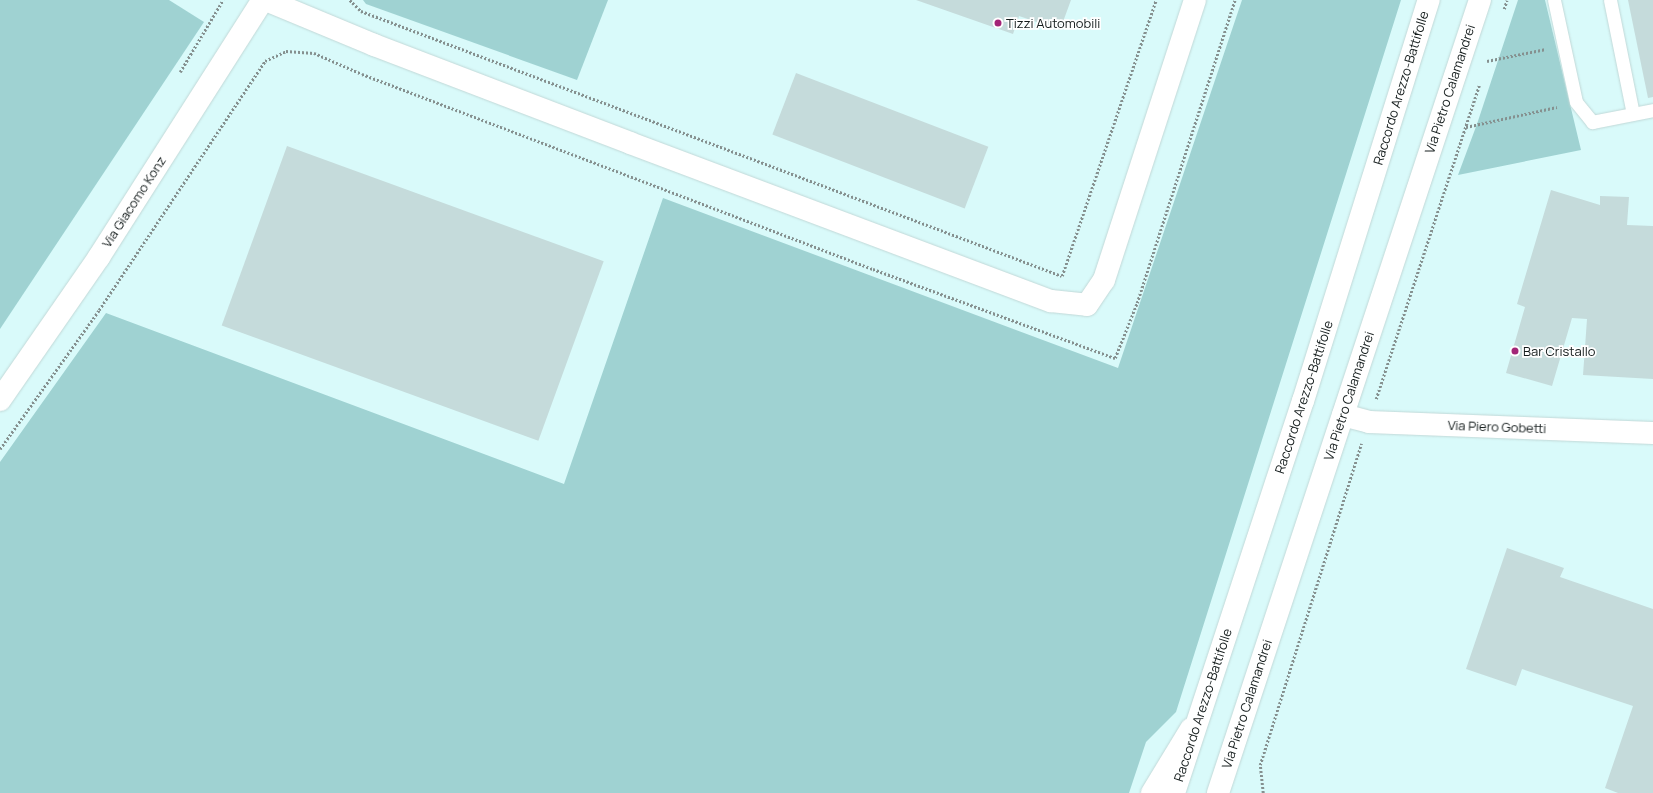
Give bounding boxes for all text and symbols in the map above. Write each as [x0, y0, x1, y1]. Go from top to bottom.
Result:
street label: Raccordo Arezzo-Battifolle [1370, 9, 1432, 167]
place label: Tizzi Automobili [1006, 15, 1100, 31]
marker: Tizzi Automobili [993, 18, 1003, 28]
street label: Via Pietro Calamandrei [1422, 23, 1478, 155]
street label: Via Giacomo Konz [99, 154, 169, 250]
street label: Raccordo Arezzo-Battifolle [1272, 318, 1336, 476]
street label: Via Pietro Calamandrei [1321, 330, 1377, 462]
place label: Bar Cristallo [1523, 343, 1596, 359]
marker: Bar Cristallo [1510, 346, 1520, 356]
street label: Via Piero Gobetti [1447, 417, 1547, 437]
street label: Raccordo Arezzo-Battifolle [1171, 626, 1235, 784]
street label: Via Pietro Calamandrei [1219, 638, 1275, 770]

